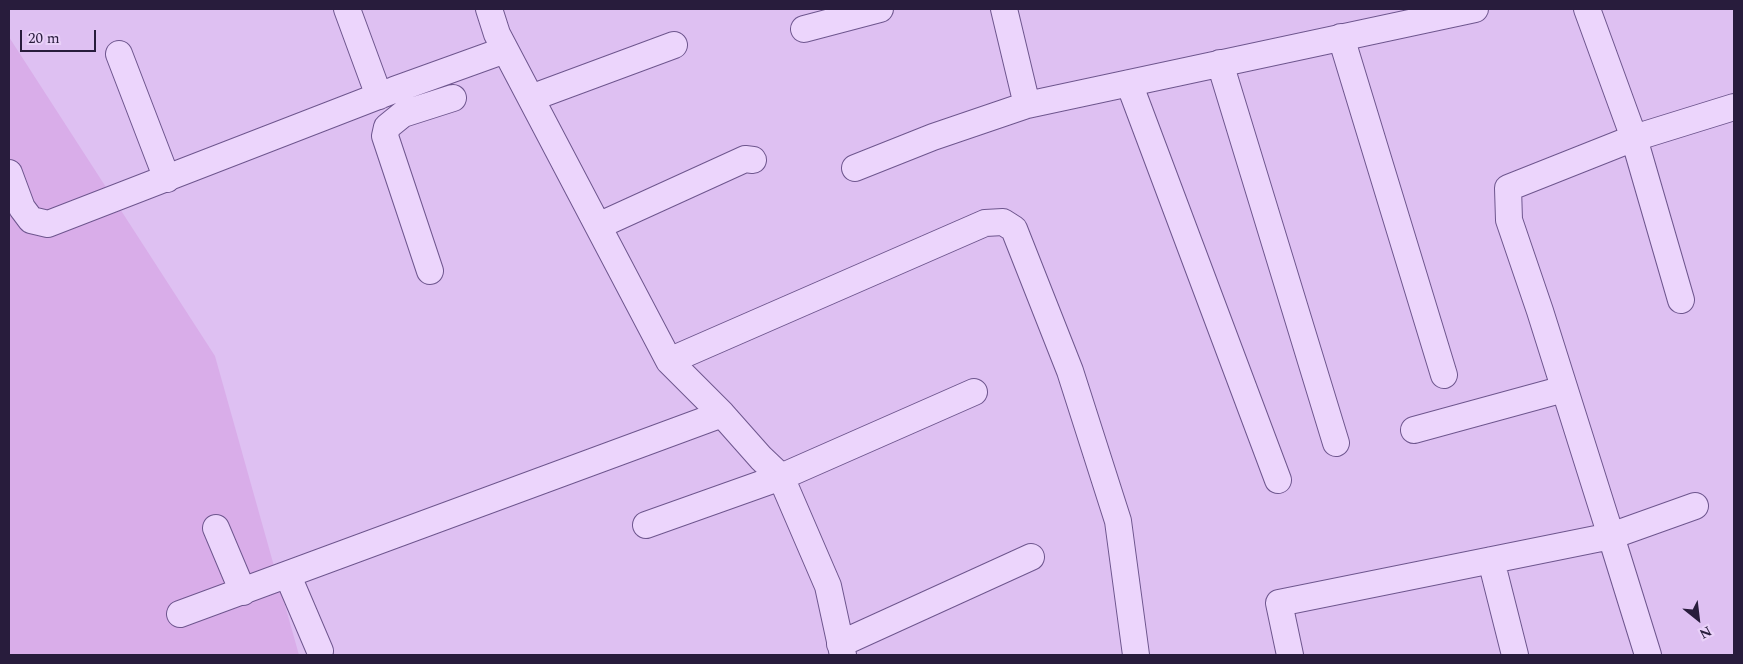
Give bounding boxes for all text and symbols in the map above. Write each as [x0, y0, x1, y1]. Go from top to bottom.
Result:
scale bar [22, 20, 99, 52]
text: 20 m [28, 27, 60, 50]
north arrow [1673, 594, 1723, 644]
text: N [1695, 621, 1716, 645]

